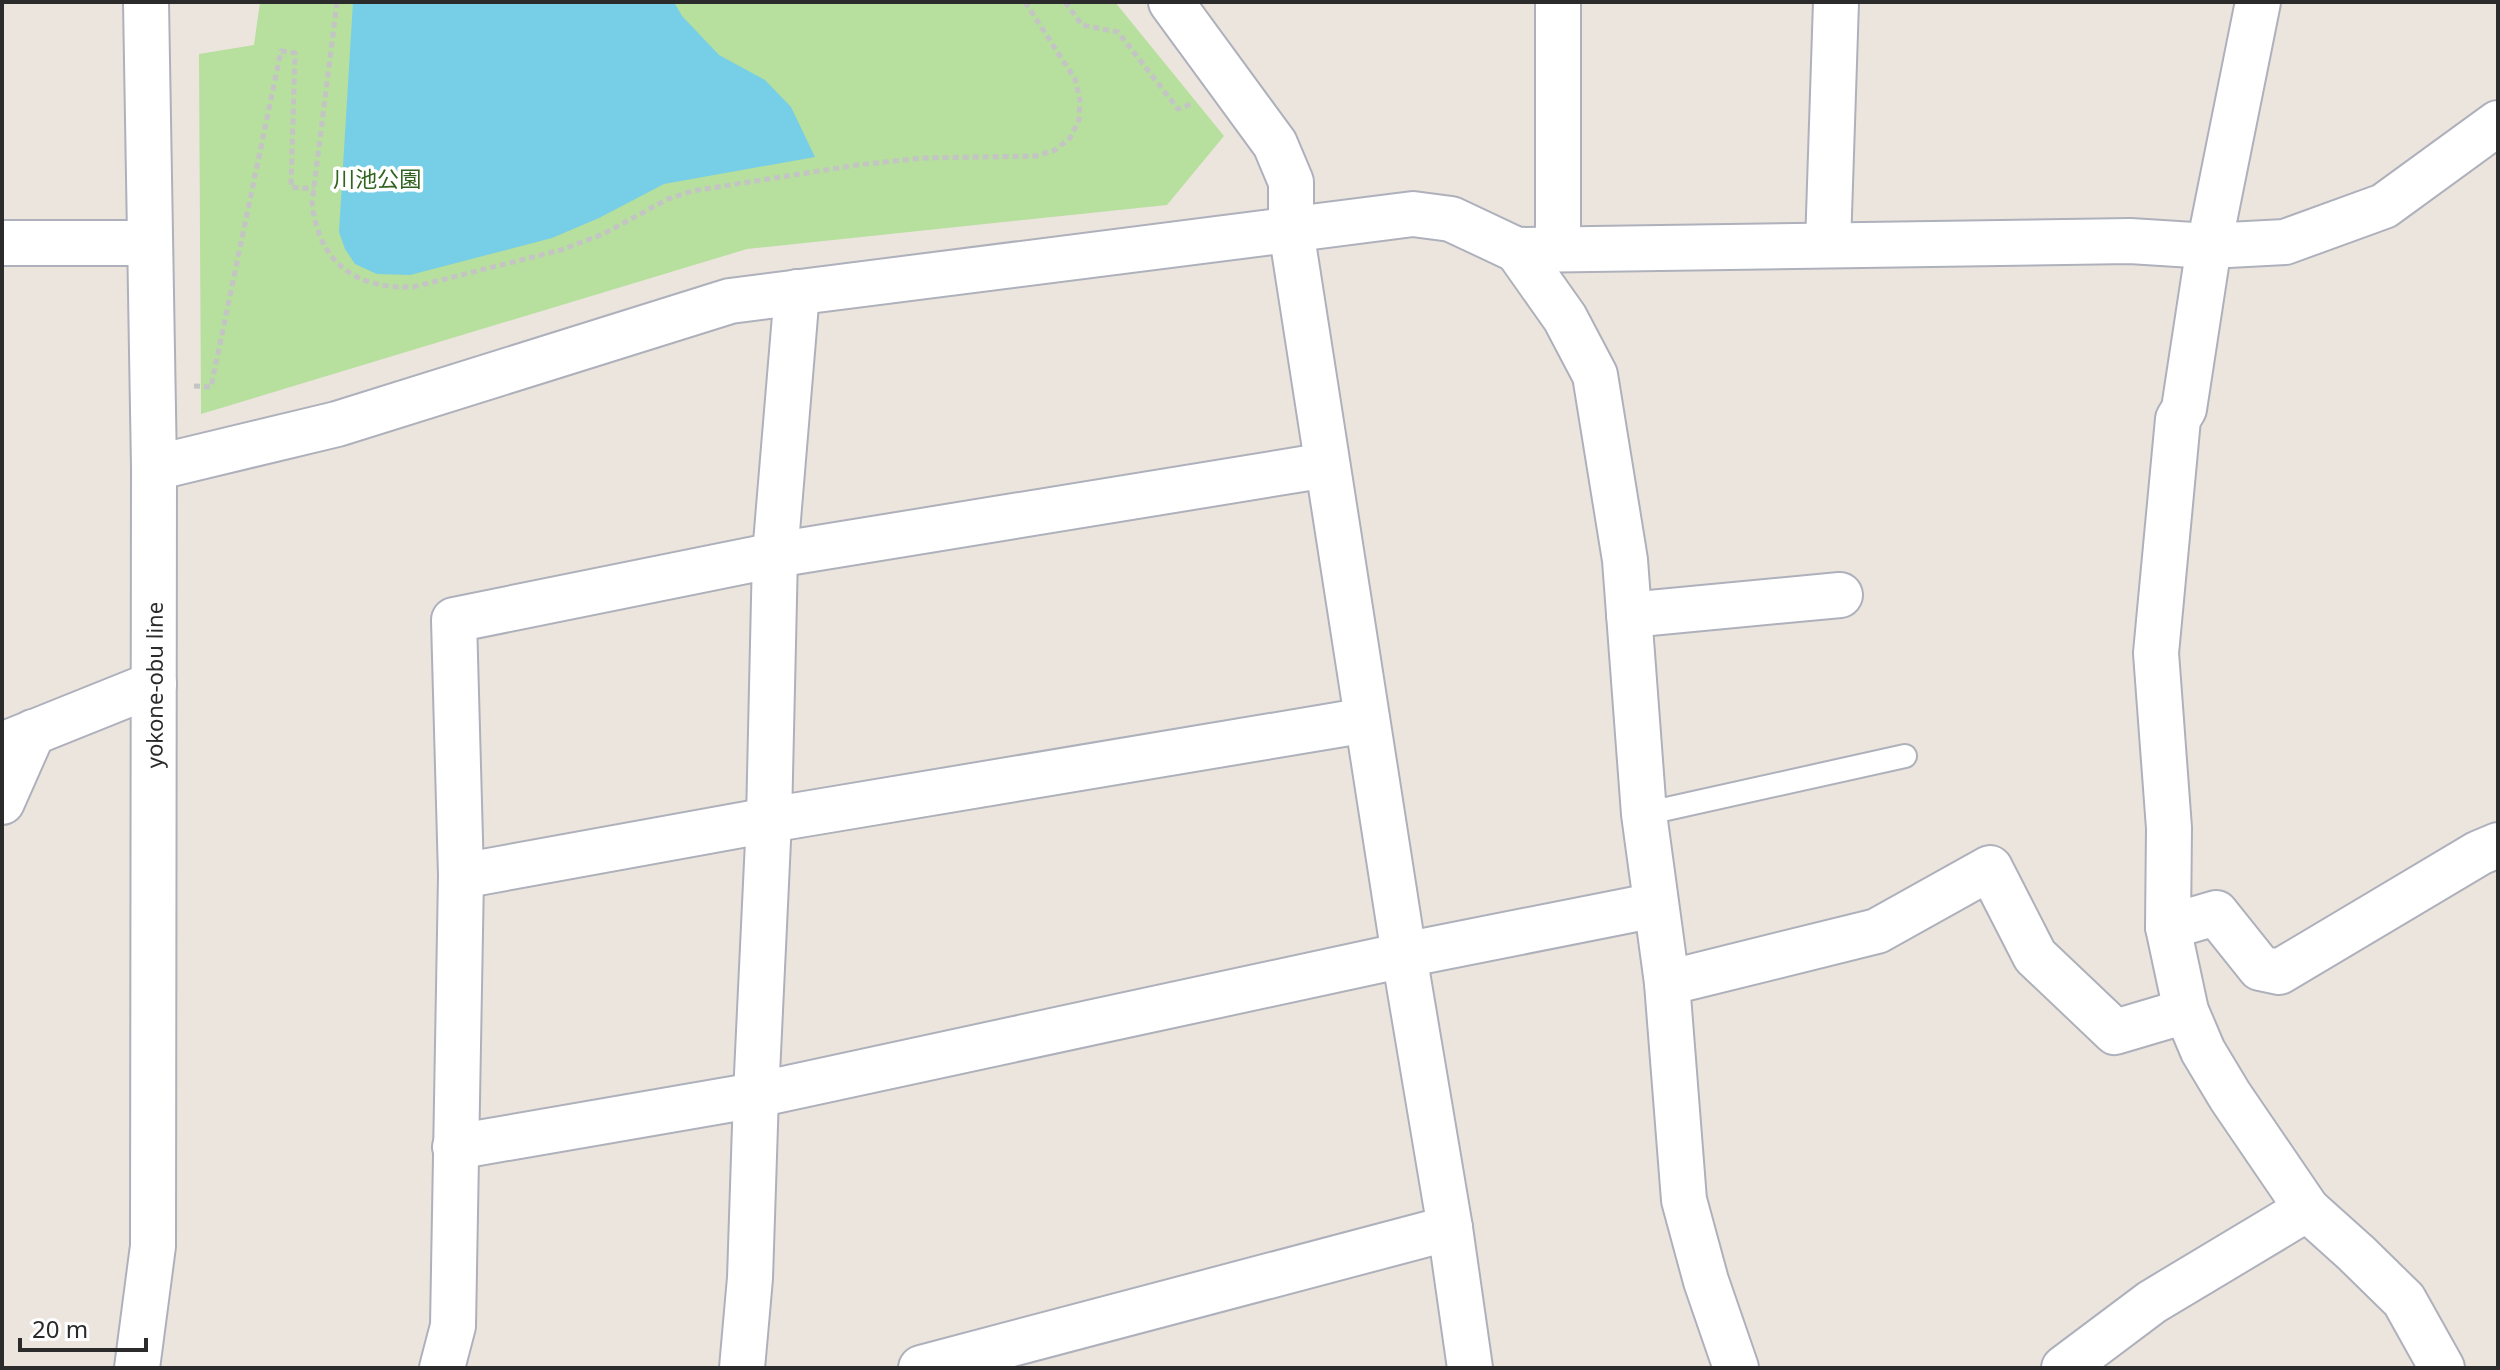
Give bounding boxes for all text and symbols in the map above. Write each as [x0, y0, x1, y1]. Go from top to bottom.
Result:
park label: 川池公園 [333, 163, 421, 193]
street label: yokone-obu line [139, 602, 169, 768]
scale bar [20, 1302, 146, 1352]
text: 20 m [32, 1312, 88, 1345]

